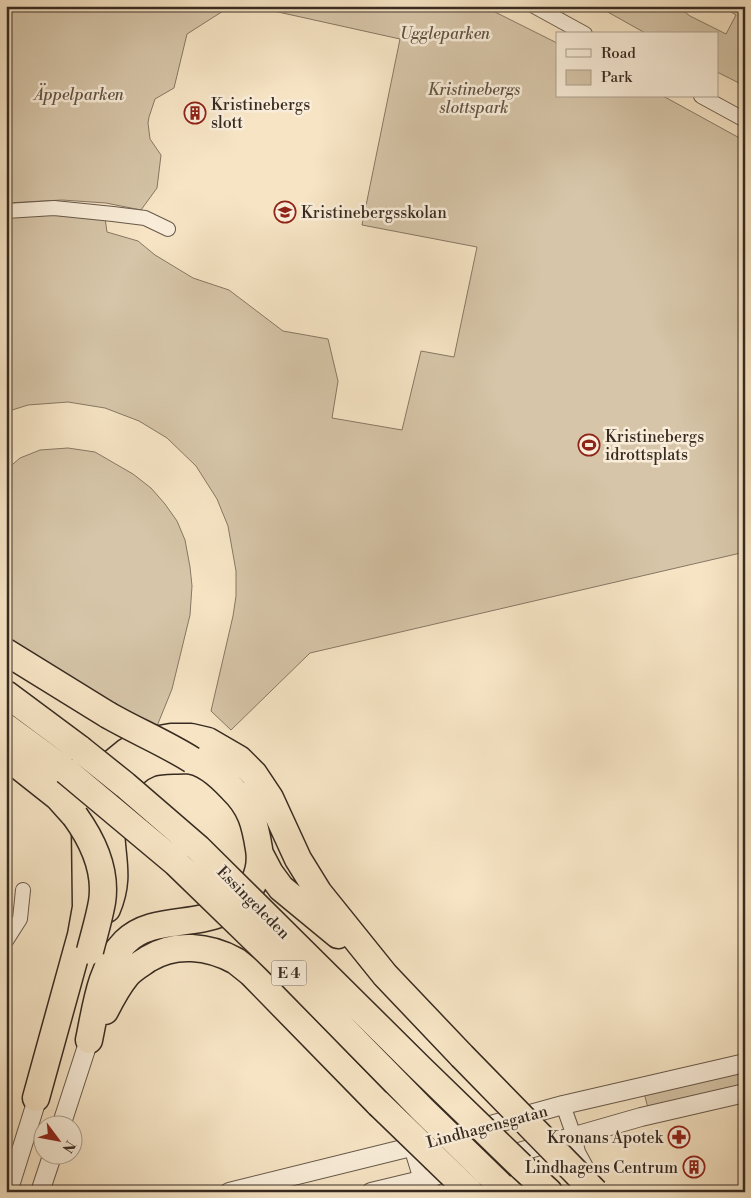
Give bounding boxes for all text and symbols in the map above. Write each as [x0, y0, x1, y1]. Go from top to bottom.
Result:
park label: Uggleparken [400, 24, 491, 44]
legend [556, 32, 718, 98]
text: Road [601, 44, 636, 63]
text: Park [601, 68, 633, 87]
park label: Kristinebergs slottspark [428, 80, 520, 118]
park label: Äppelparken [32, 83, 125, 105]
place label: Kristinebergs slott [211, 95, 310, 133]
building icon: Kristinebergs slott [183, 101, 207, 125]
school or university icon: Kristinebergsskolan [273, 200, 297, 224]
place label: Kristinebergsskolan [301, 203, 447, 223]
place label: Kristinebergs idrottsplats [605, 427, 704, 465]
sports icon: Kristinebergs idrottsplats [577, 433, 601, 457]
street label: Essingeleden [212, 862, 294, 944]
road number: E 4 [272, 960, 306, 986]
street label: Lindhagensgatan [424, 1101, 551, 1153]
north arrow [32, 1116, 82, 1166]
pharmacy icon: Kronans Apotek [667, 1125, 691, 1149]
place label: Kronans Apotek [547, 1128, 665, 1148]
text: N [58, 1137, 79, 1156]
building icon: Lindhagens Centrum [682, 1155, 706, 1179]
place label: Lindhagens Centrum [525, 1158, 678, 1178]

